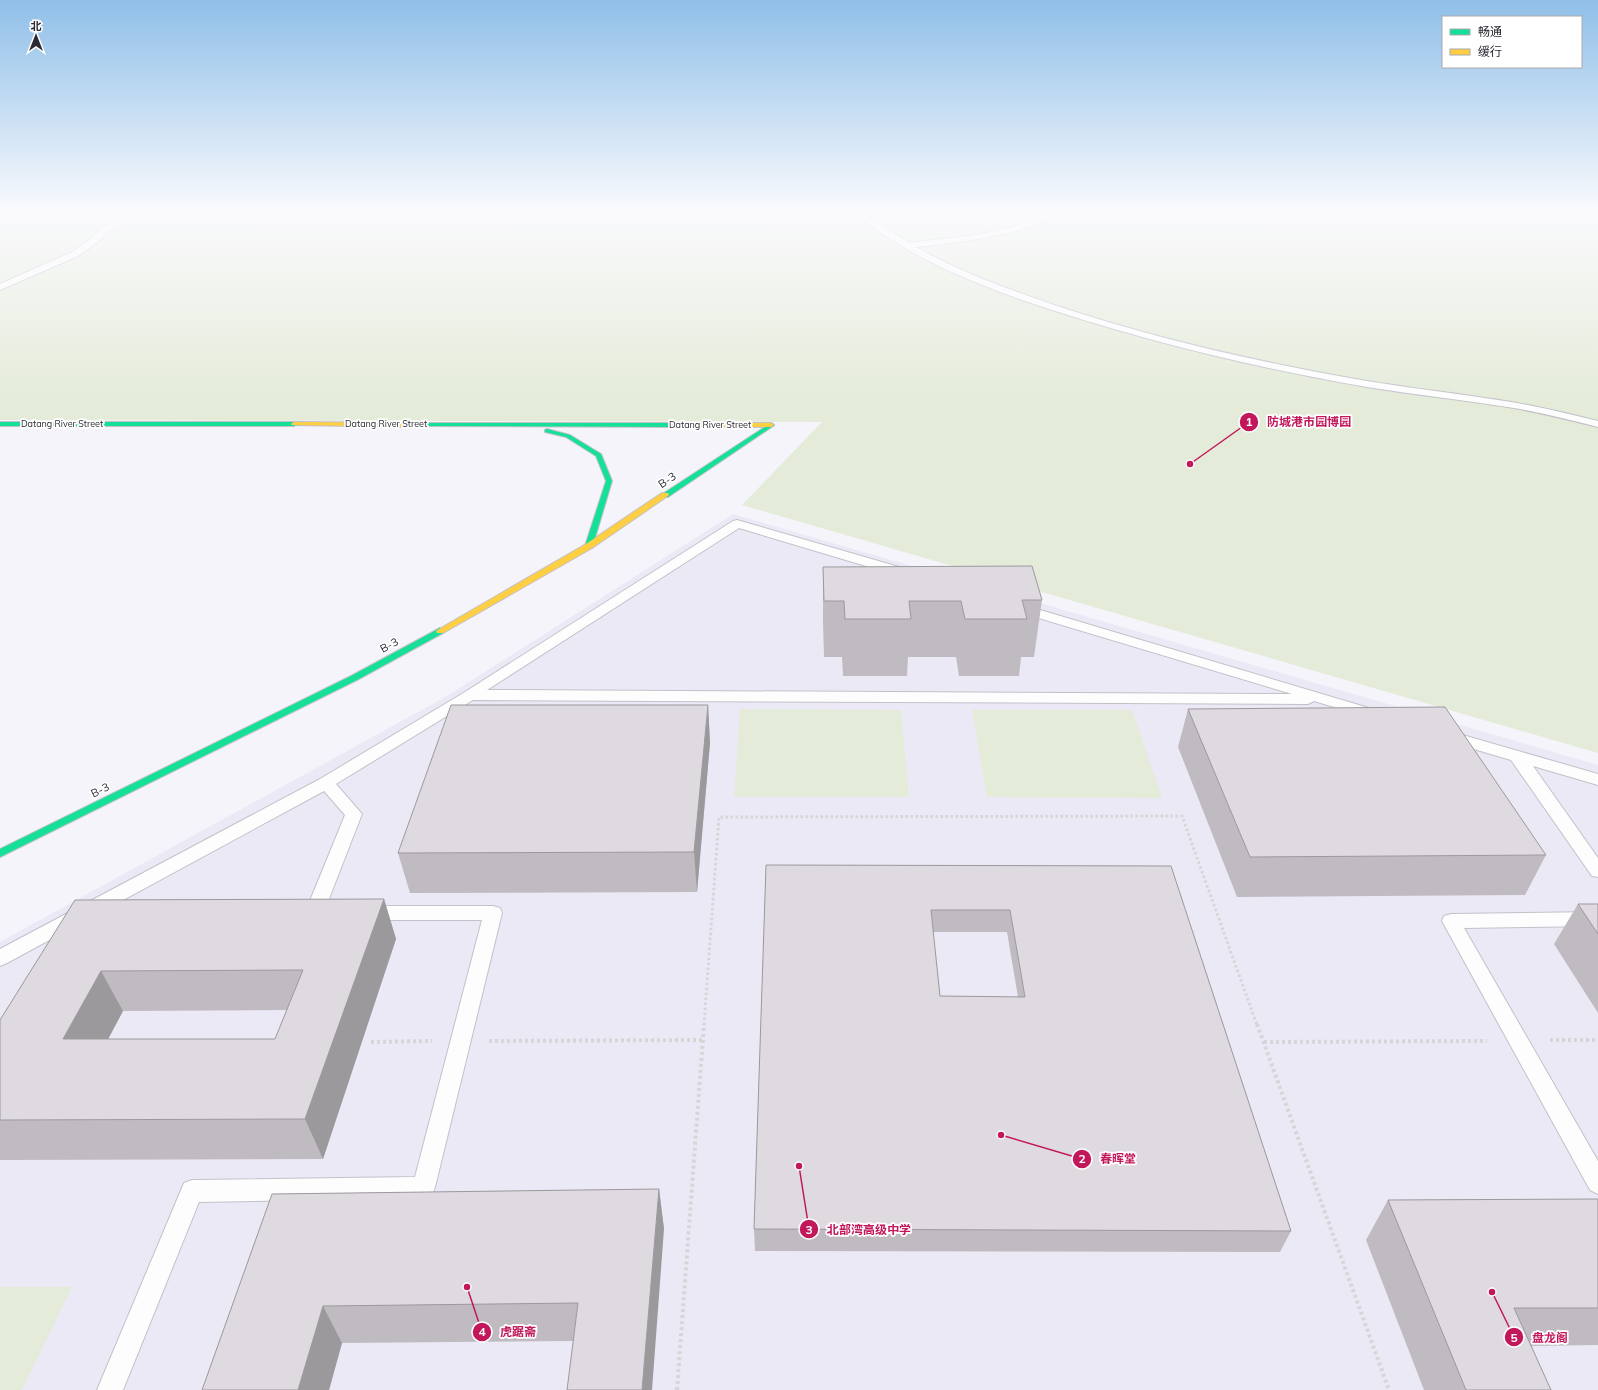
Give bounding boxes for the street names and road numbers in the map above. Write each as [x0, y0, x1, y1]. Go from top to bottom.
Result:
street label: Datang River Street [21, 418, 103, 429]
street label: Datang River Street [345, 418, 427, 429]
street label: Datang River Street [669, 419, 751, 430]
street label: B-3 [655, 469, 679, 491]
street label: B-3 [377, 634, 401, 656]
street label: B-3 [88, 780, 112, 800]

